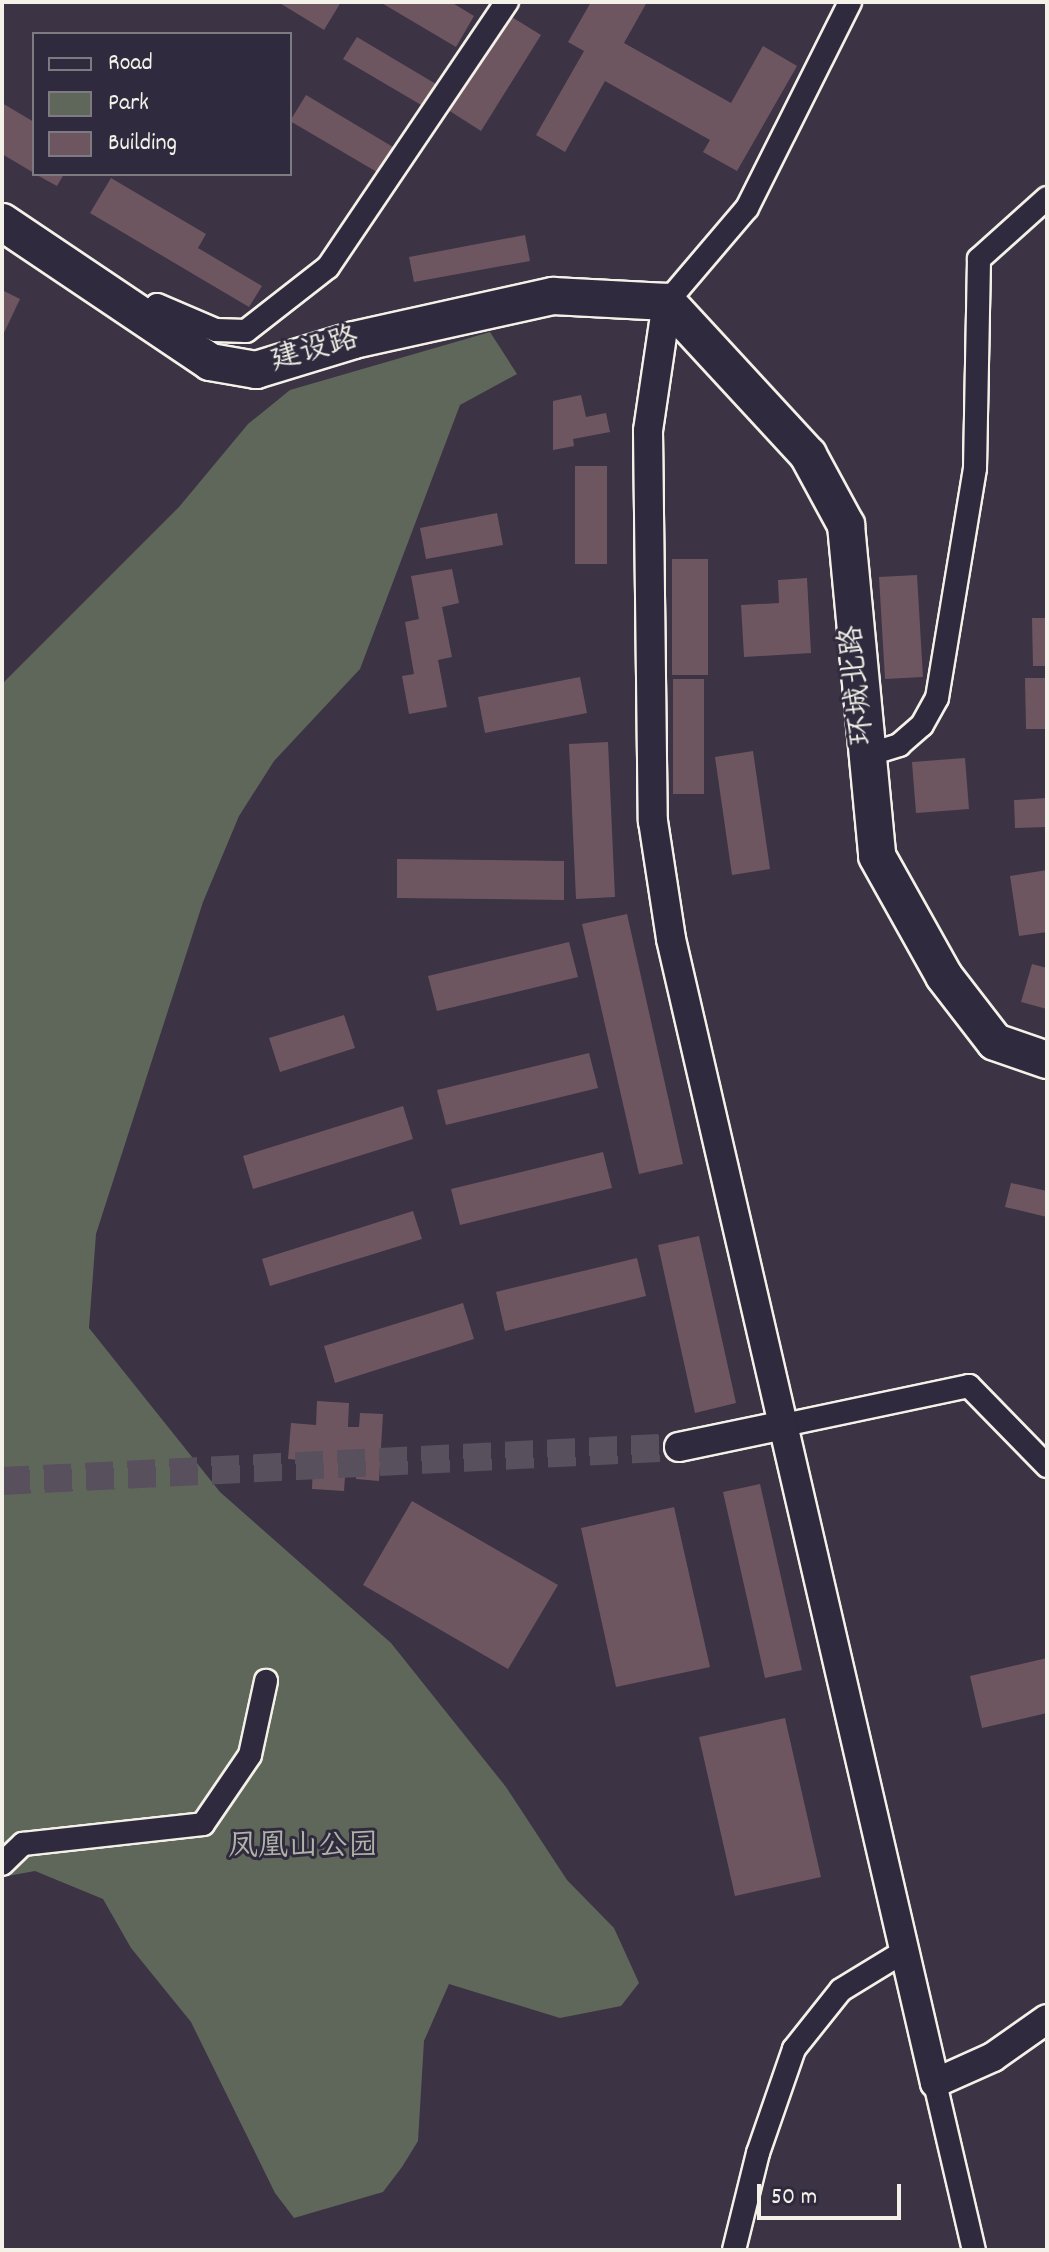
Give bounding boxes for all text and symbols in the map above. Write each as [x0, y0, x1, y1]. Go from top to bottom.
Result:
legend [32, 32, 292, 176]
text: Road [108, 47, 153, 81]
text: Park [108, 87, 149, 121]
text: Building [108, 127, 177, 161]
street label: 建设路 [267, 322, 363, 382]
street label: 环城北路 [836, 623, 884, 747]
park label: 凤凰山公园 [228, 1831, 378, 1867]
scale bar [761, 2168, 905, 2218]
text: 50 m [771, 2181, 817, 2215]

